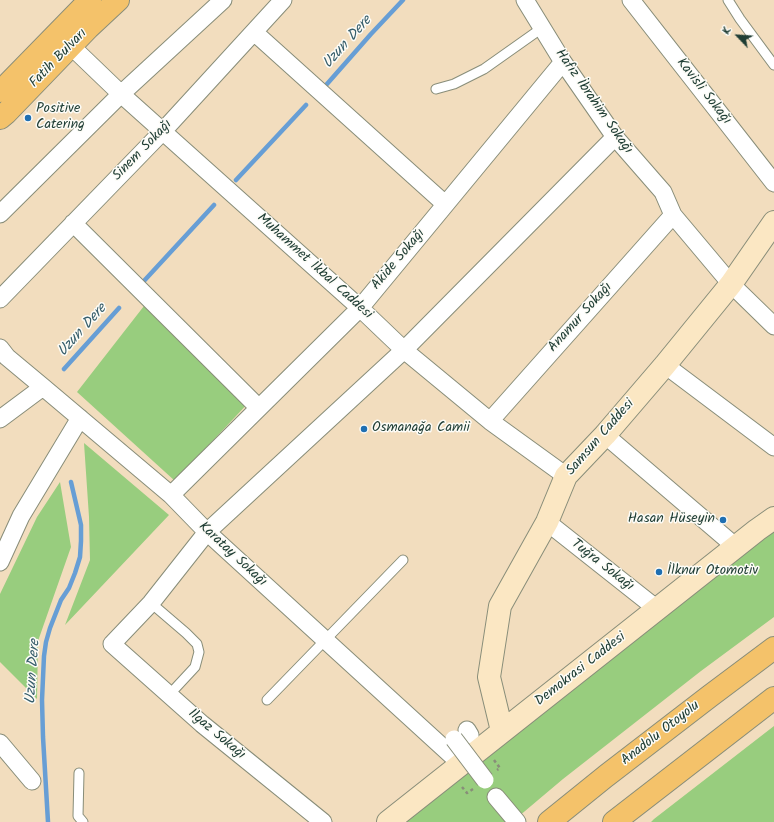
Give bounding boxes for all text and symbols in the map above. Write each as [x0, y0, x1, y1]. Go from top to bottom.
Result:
water label: Uzun Dere [320, 13, 376, 73]
north arrow [718, 16, 758, 56]
text: K [718, 24, 737, 38]
street label: Fatih Bulvarı [27, 26, 91, 92]
street label: Hafız İbrahim Sokağı [550, 46, 636, 158]
street label: Kavisli Sokağı [672, 55, 734, 129]
place label: Positive Catering [36, 102, 85, 134]
marker: Positive Catering [23, 113, 33, 123]
street label: Sinem Sokağı [110, 117, 176, 185]
street label: Muhammet İkbal Caddesi [253, 211, 375, 323]
street label: Akide Sokağı [369, 226, 429, 294]
street label: Anamur Sokağı [545, 280, 617, 356]
water label: Uzun Dere [55, 301, 111, 361]
street label: Samsun Caddesi [563, 396, 639, 480]
place label: Osmanağa Camii [372, 421, 470, 437]
marker: Osmanağa Camii [359, 424, 369, 434]
place label: Hasan Hüseyin [628, 512, 715, 528]
marker: Hasan Hüseyin [718, 515, 728, 525]
street label: Karatay Sokağı [194, 519, 270, 591]
street label: Tuğra Sokağı [567, 536, 637, 596]
place label: İlknur Otomotiv [667, 564, 758, 580]
marker: İlknur Otomotiv [654, 567, 664, 577]
street label: Demokrasi Caddesi [532, 630, 630, 710]
water label: Uzun Dere [23, 639, 45, 705]
street label: Anadolu Otoyolu [618, 698, 704, 770]
street label: Ilgaz Sokağı [184, 706, 248, 764]

